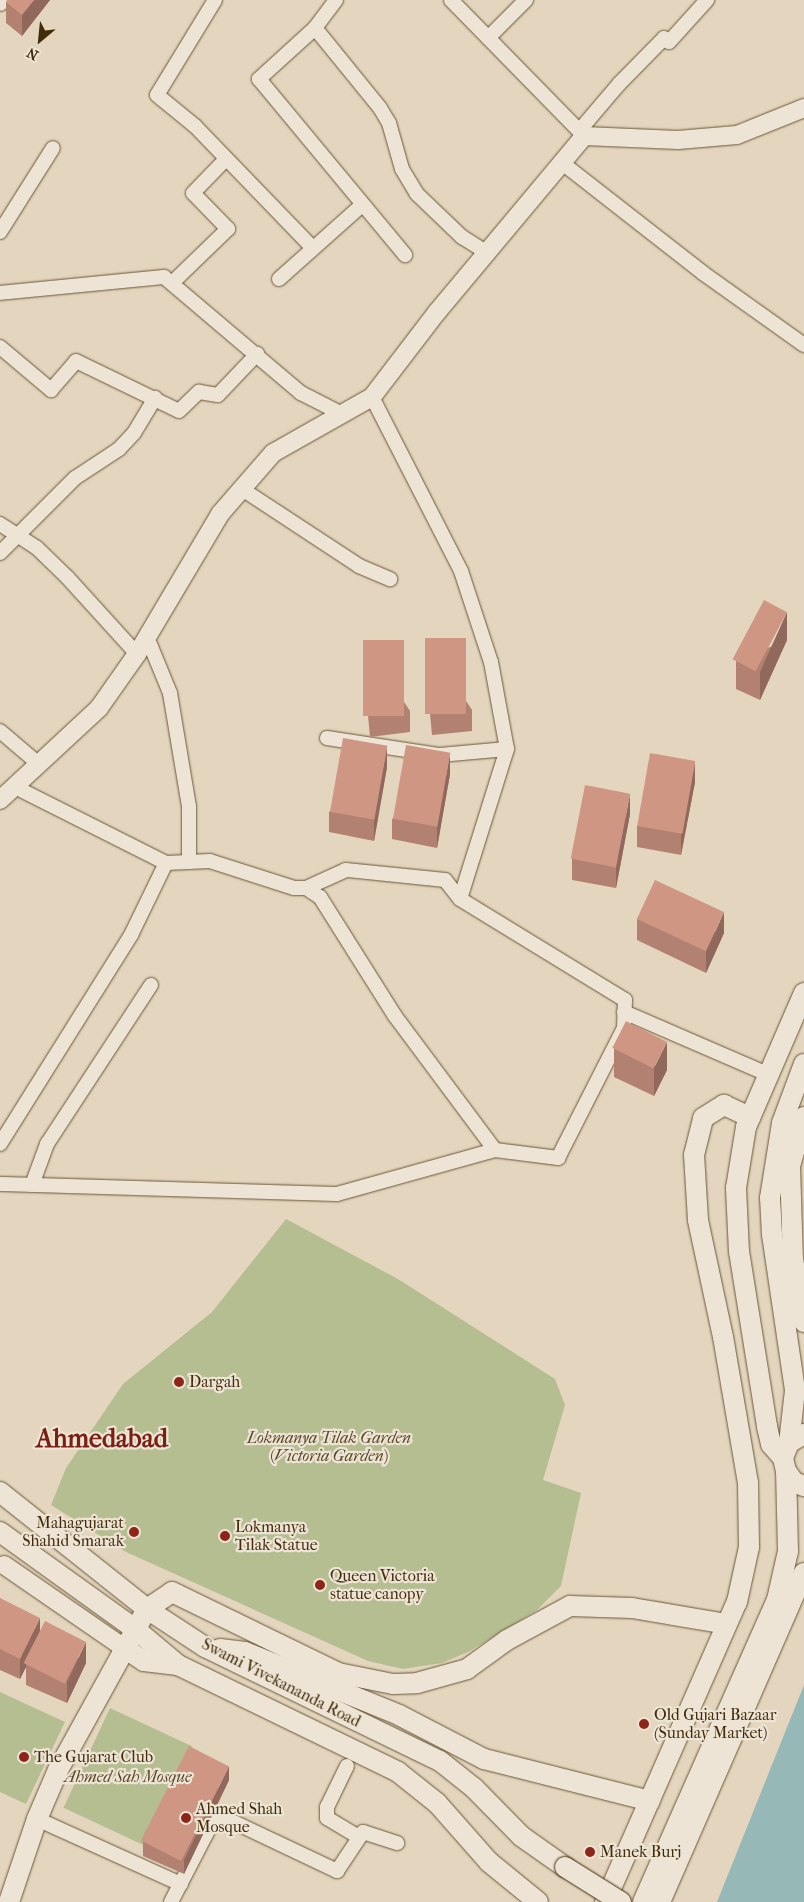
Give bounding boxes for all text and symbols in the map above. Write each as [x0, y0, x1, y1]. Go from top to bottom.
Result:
north arrow [15, 15, 65, 65]
text: N [24, 44, 41, 64]
place label: Dargah [189, 1372, 240, 1392]
marker: Dargah [173, 1376, 185, 1388]
district label: Ahmedabad [36, 1423, 168, 1455]
park label: Lokmanya Tilak Garden (Victoria Garden) [247, 1428, 411, 1466]
place label: Mahagujarat Shahid Smarak [22, 1513, 124, 1551]
place label: Lokmanya Tilak Statue [235, 1517, 318, 1555]
marker: Mahagujarat Shahid Smarak [128, 1526, 140, 1538]
marker: Lokmanya Tilak Statue [219, 1530, 231, 1542]
place label: Queen Victoria statue canopy [330, 1566, 435, 1604]
marker: Queen Victoria statue canopy [314, 1579, 326, 1591]
street label: Swami Vivekananda Road [198, 1635, 364, 1731]
place label: Old Gujari Bazaar (Sunday Market) [654, 1705, 776, 1743]
marker: Old Gujari Bazaar (Sunday Market) [638, 1718, 650, 1730]
place label: The Gujarat Club [34, 1747, 153, 1767]
marker: The Gujarat Club [18, 1751, 30, 1763]
park label: Ahmed Sah Mosque [65, 1767, 191, 1787]
place label: Ahmed Shah Mosque [196, 1799, 282, 1837]
marker: Ahmed Shah Mosque [180, 1812, 192, 1824]
place label: Manek Burj [600, 1842, 681, 1862]
marker: Manek Burj [584, 1846, 596, 1858]

